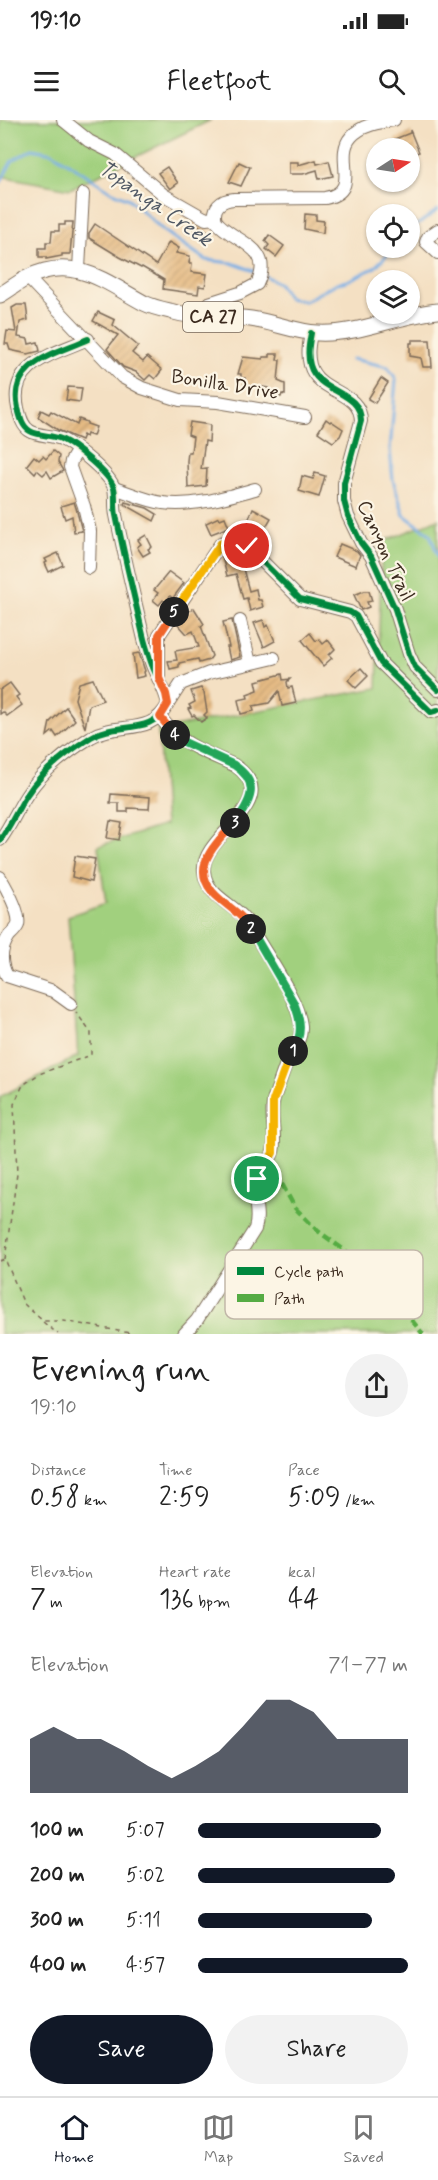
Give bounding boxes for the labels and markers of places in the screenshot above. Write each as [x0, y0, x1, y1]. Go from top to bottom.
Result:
pin [221, 520, 272, 571]
pin: 5 [159, 597, 189, 627]
pin: 4 [160, 720, 190, 750]
pin: 3 [220, 808, 250, 838]
pin: 2 [236, 914, 266, 944]
pin: 1 [278, 1036, 308, 1066]
pin [231, 1153, 282, 1204]

